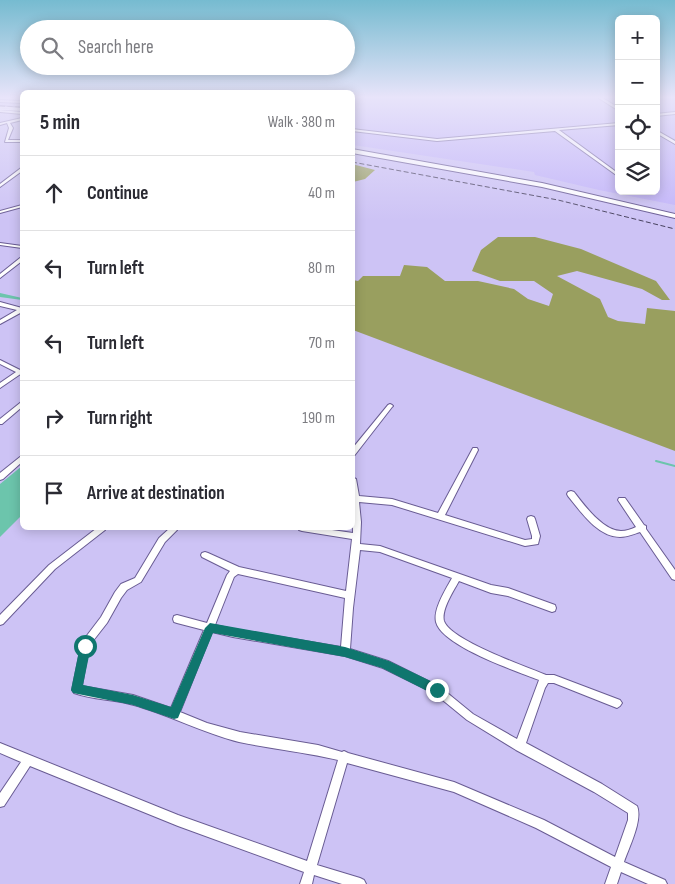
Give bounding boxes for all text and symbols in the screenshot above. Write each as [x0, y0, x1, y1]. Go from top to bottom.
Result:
map controls [615, 15, 660, 195]
button: + [615, 15, 660, 60]
search box [20, 20, 355, 75]
icon: search [38, 34, 66, 62]
text: Search here [78, 36, 154, 59]
button: − [615, 60, 660, 105]
button: locate [615, 105, 660, 150]
text: 5 min [40, 110, 80, 135]
text: Walk · 380 m [268, 113, 335, 132]
button: layers [615, 150, 660, 195]
icon: ahead [40, 179, 68, 207]
text: Continue [87, 182, 148, 205]
text: 40 m [308, 184, 335, 203]
icon: left [40, 254, 68, 282]
text: Turn left [87, 257, 144, 280]
text: 80 m [308, 259, 335, 278]
icon: left [40, 329, 68, 357]
text: Turn left [87, 332, 144, 355]
text: 70 m [309, 334, 335, 353]
icon: right [40, 404, 68, 432]
text: Turn right [87, 407, 152, 430]
text: 190 m [302, 409, 335, 428]
icon: arrive [40, 479, 68, 507]
text: Arrive at destination [87, 482, 225, 505]
route start [74, 635, 97, 658]
route end [426, 679, 449, 702]

